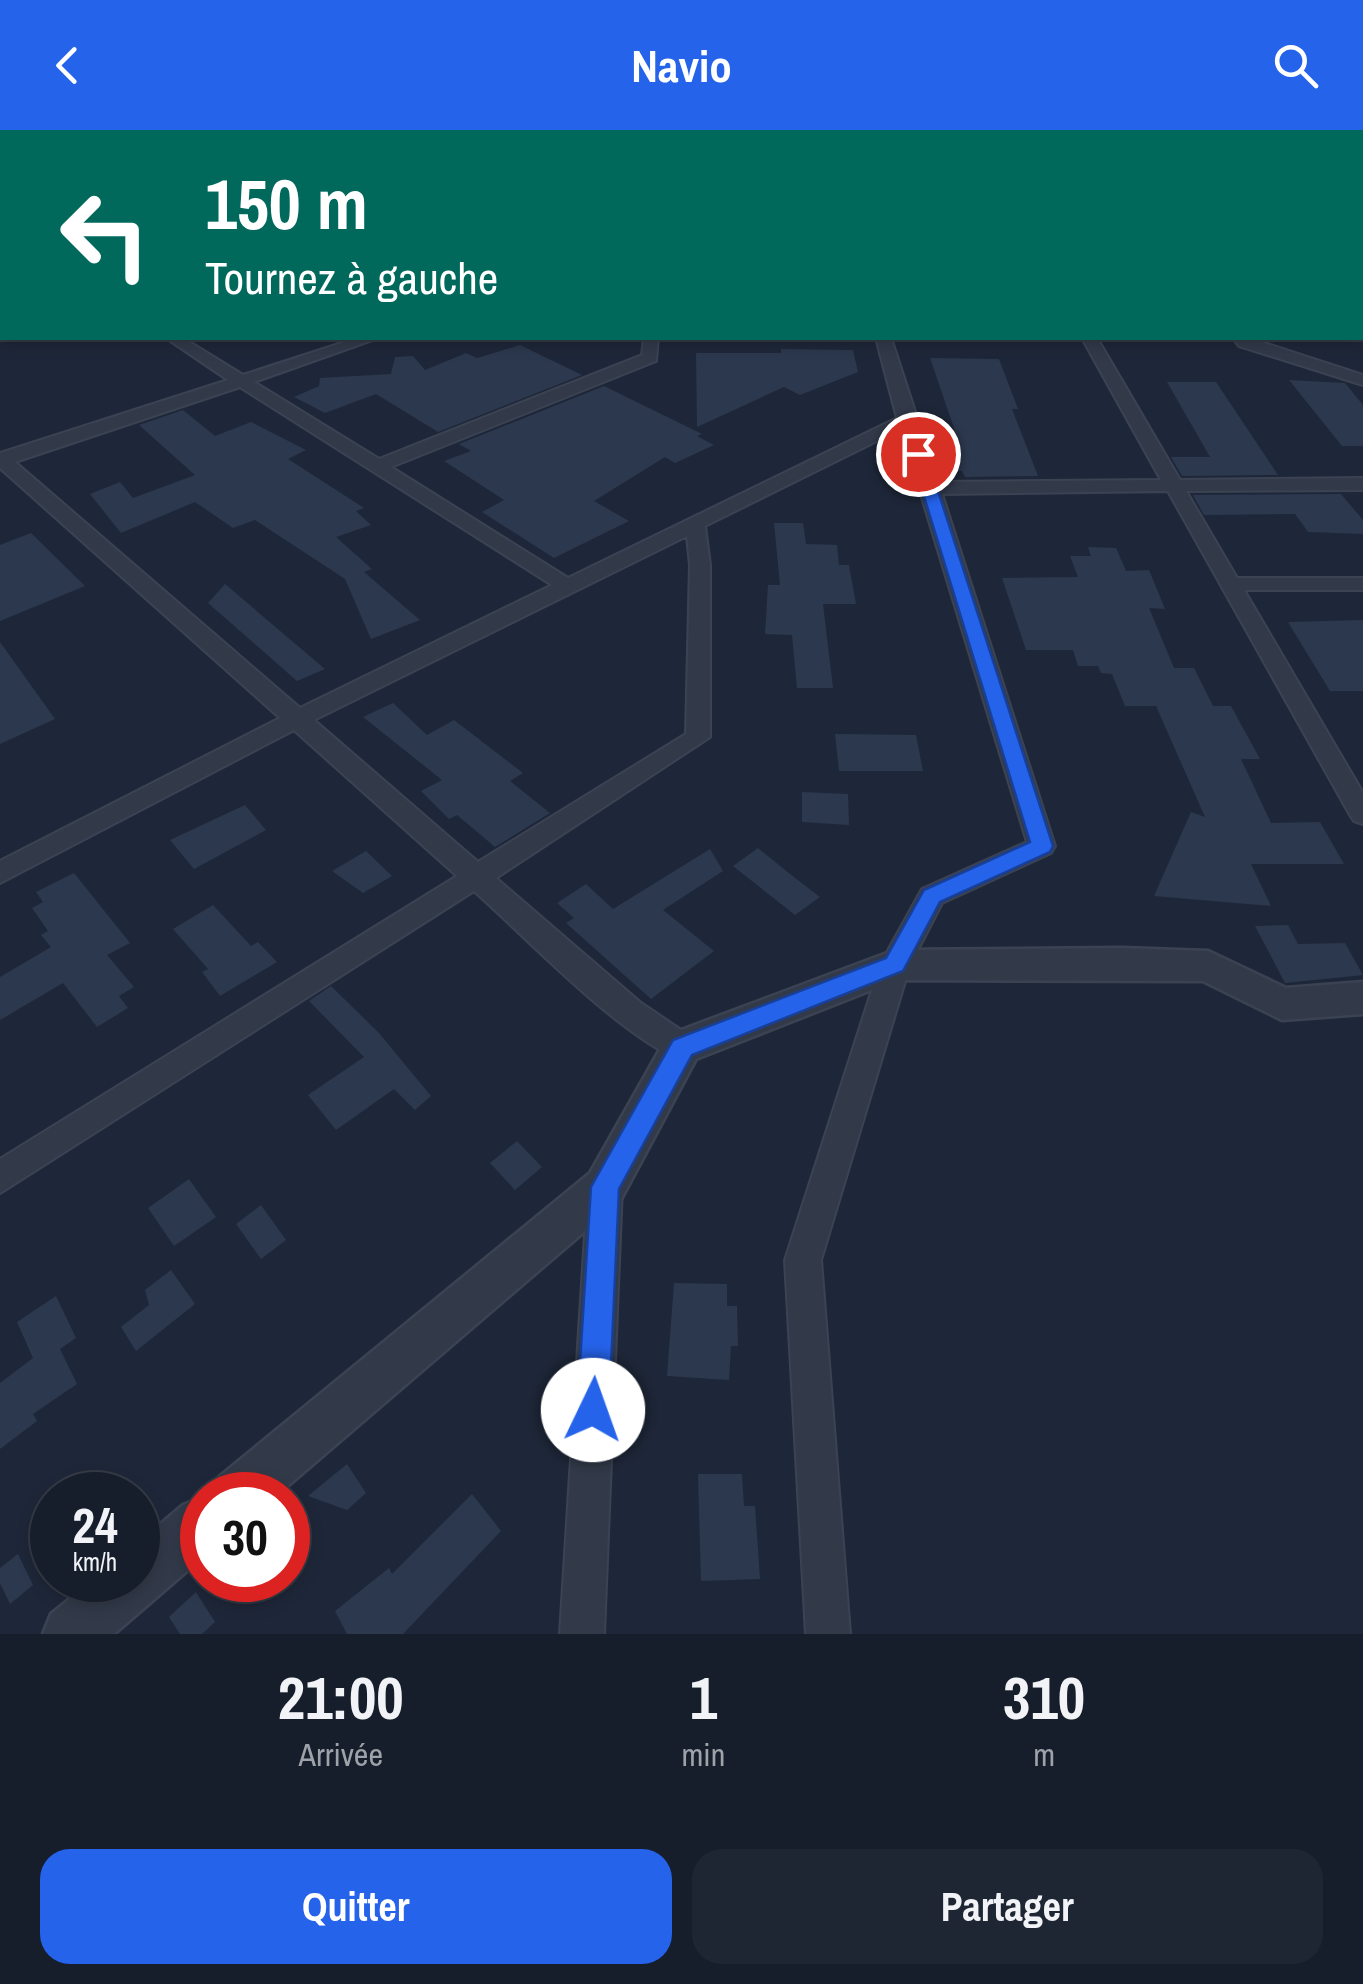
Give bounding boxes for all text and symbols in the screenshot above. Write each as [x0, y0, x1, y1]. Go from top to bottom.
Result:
text: Navio [631, 35, 732, 96]
icon: back [40, 38, 95, 93]
icon: search [1268, 38, 1323, 93]
text: 150 m [205, 157, 368, 251]
icon: left [40, 170, 170, 300]
text: Tournez à gauche [205, 247, 498, 308]
pin [876, 412, 961, 497]
icon: arrive [891, 427, 946, 482]
position arrow [541, 1358, 645, 1462]
speed limit sign: 30 [180, 1472, 310, 1602]
text: 24 [72, 1491, 118, 1559]
text: km/h [73, 1545, 117, 1579]
text: 21:00 [278, 1657, 404, 1738]
text: 1 [690, 1657, 717, 1738]
text: 310 [1003, 1657, 1085, 1738]
text: Arrivée [298, 1733, 383, 1776]
text: min [681, 1733, 725, 1776]
text: m [1033, 1733, 1055, 1776]
button: Quitter [40, 1849, 672, 1964]
button: Partager [692, 1849, 1323, 1964]

